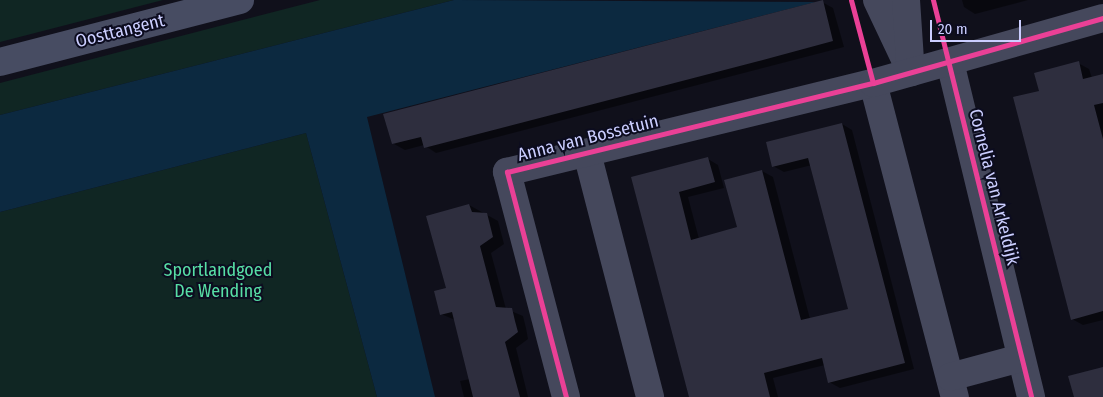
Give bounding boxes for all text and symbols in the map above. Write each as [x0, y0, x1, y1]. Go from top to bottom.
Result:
street label: Oosttangent [73, 10, 167, 52]
scale bar [933, 10, 1024, 42]
text: 20 m [938, 20, 968, 38]
street label: Cornelia van Arkeldijk [964, 107, 1024, 267]
street label: Anna van Bossetuin [515, 110, 661, 166]
park label: Sportlandgoed De Wending [164, 260, 272, 302]

